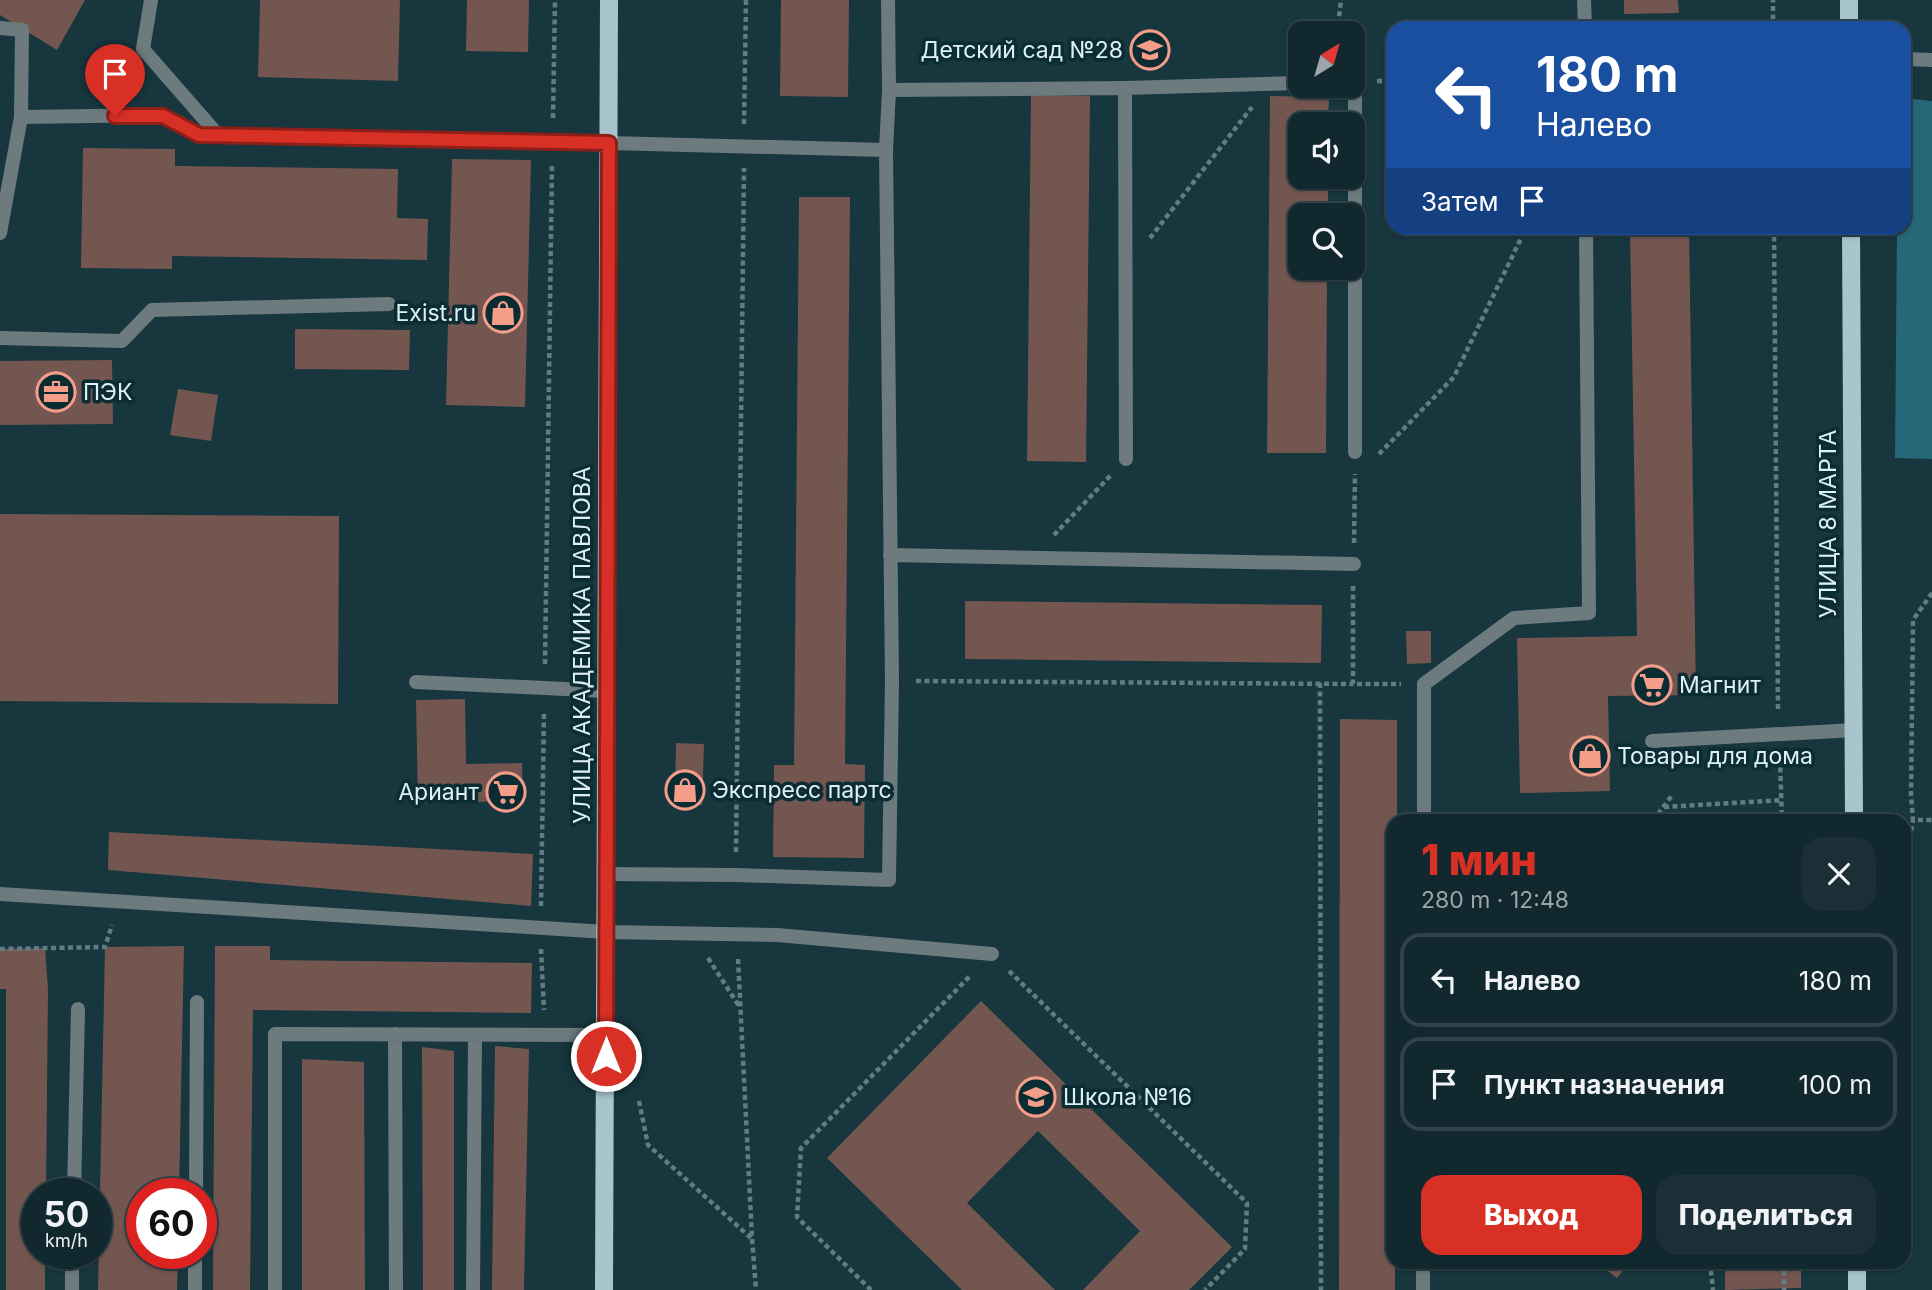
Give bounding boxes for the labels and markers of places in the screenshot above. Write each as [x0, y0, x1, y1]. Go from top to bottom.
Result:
school or university icon: Детский сад №28 [1129, 29, 1171, 71]
place label: Детский сад №28 [921, 36, 1123, 64]
pin [85, 44, 145, 116]
shop icon: Exist.ru [482, 292, 524, 334]
place label: Exist.ru [396, 299, 476, 327]
office icon: ПЭК [35, 371, 77, 413]
place label: ПЭК [83, 378, 132, 406]
supermarket icon: Магнит [1631, 664, 1673, 706]
place label: Магнит [1679, 671, 1761, 699]
shop icon: Товары для дома [1569, 735, 1611, 777]
place label: Товары для дома [1617, 742, 1813, 770]
shop icon: Экспресс партс [664, 769, 706, 811]
supermarket icon: Ариант [485, 771, 527, 813]
place label: Экспресс партс [712, 776, 892, 804]
place label: Ариант [398, 778, 479, 806]
school or university icon: Школа №16 [1015, 1076, 1057, 1118]
place label: Школа №16 [1063, 1083, 1192, 1111]

